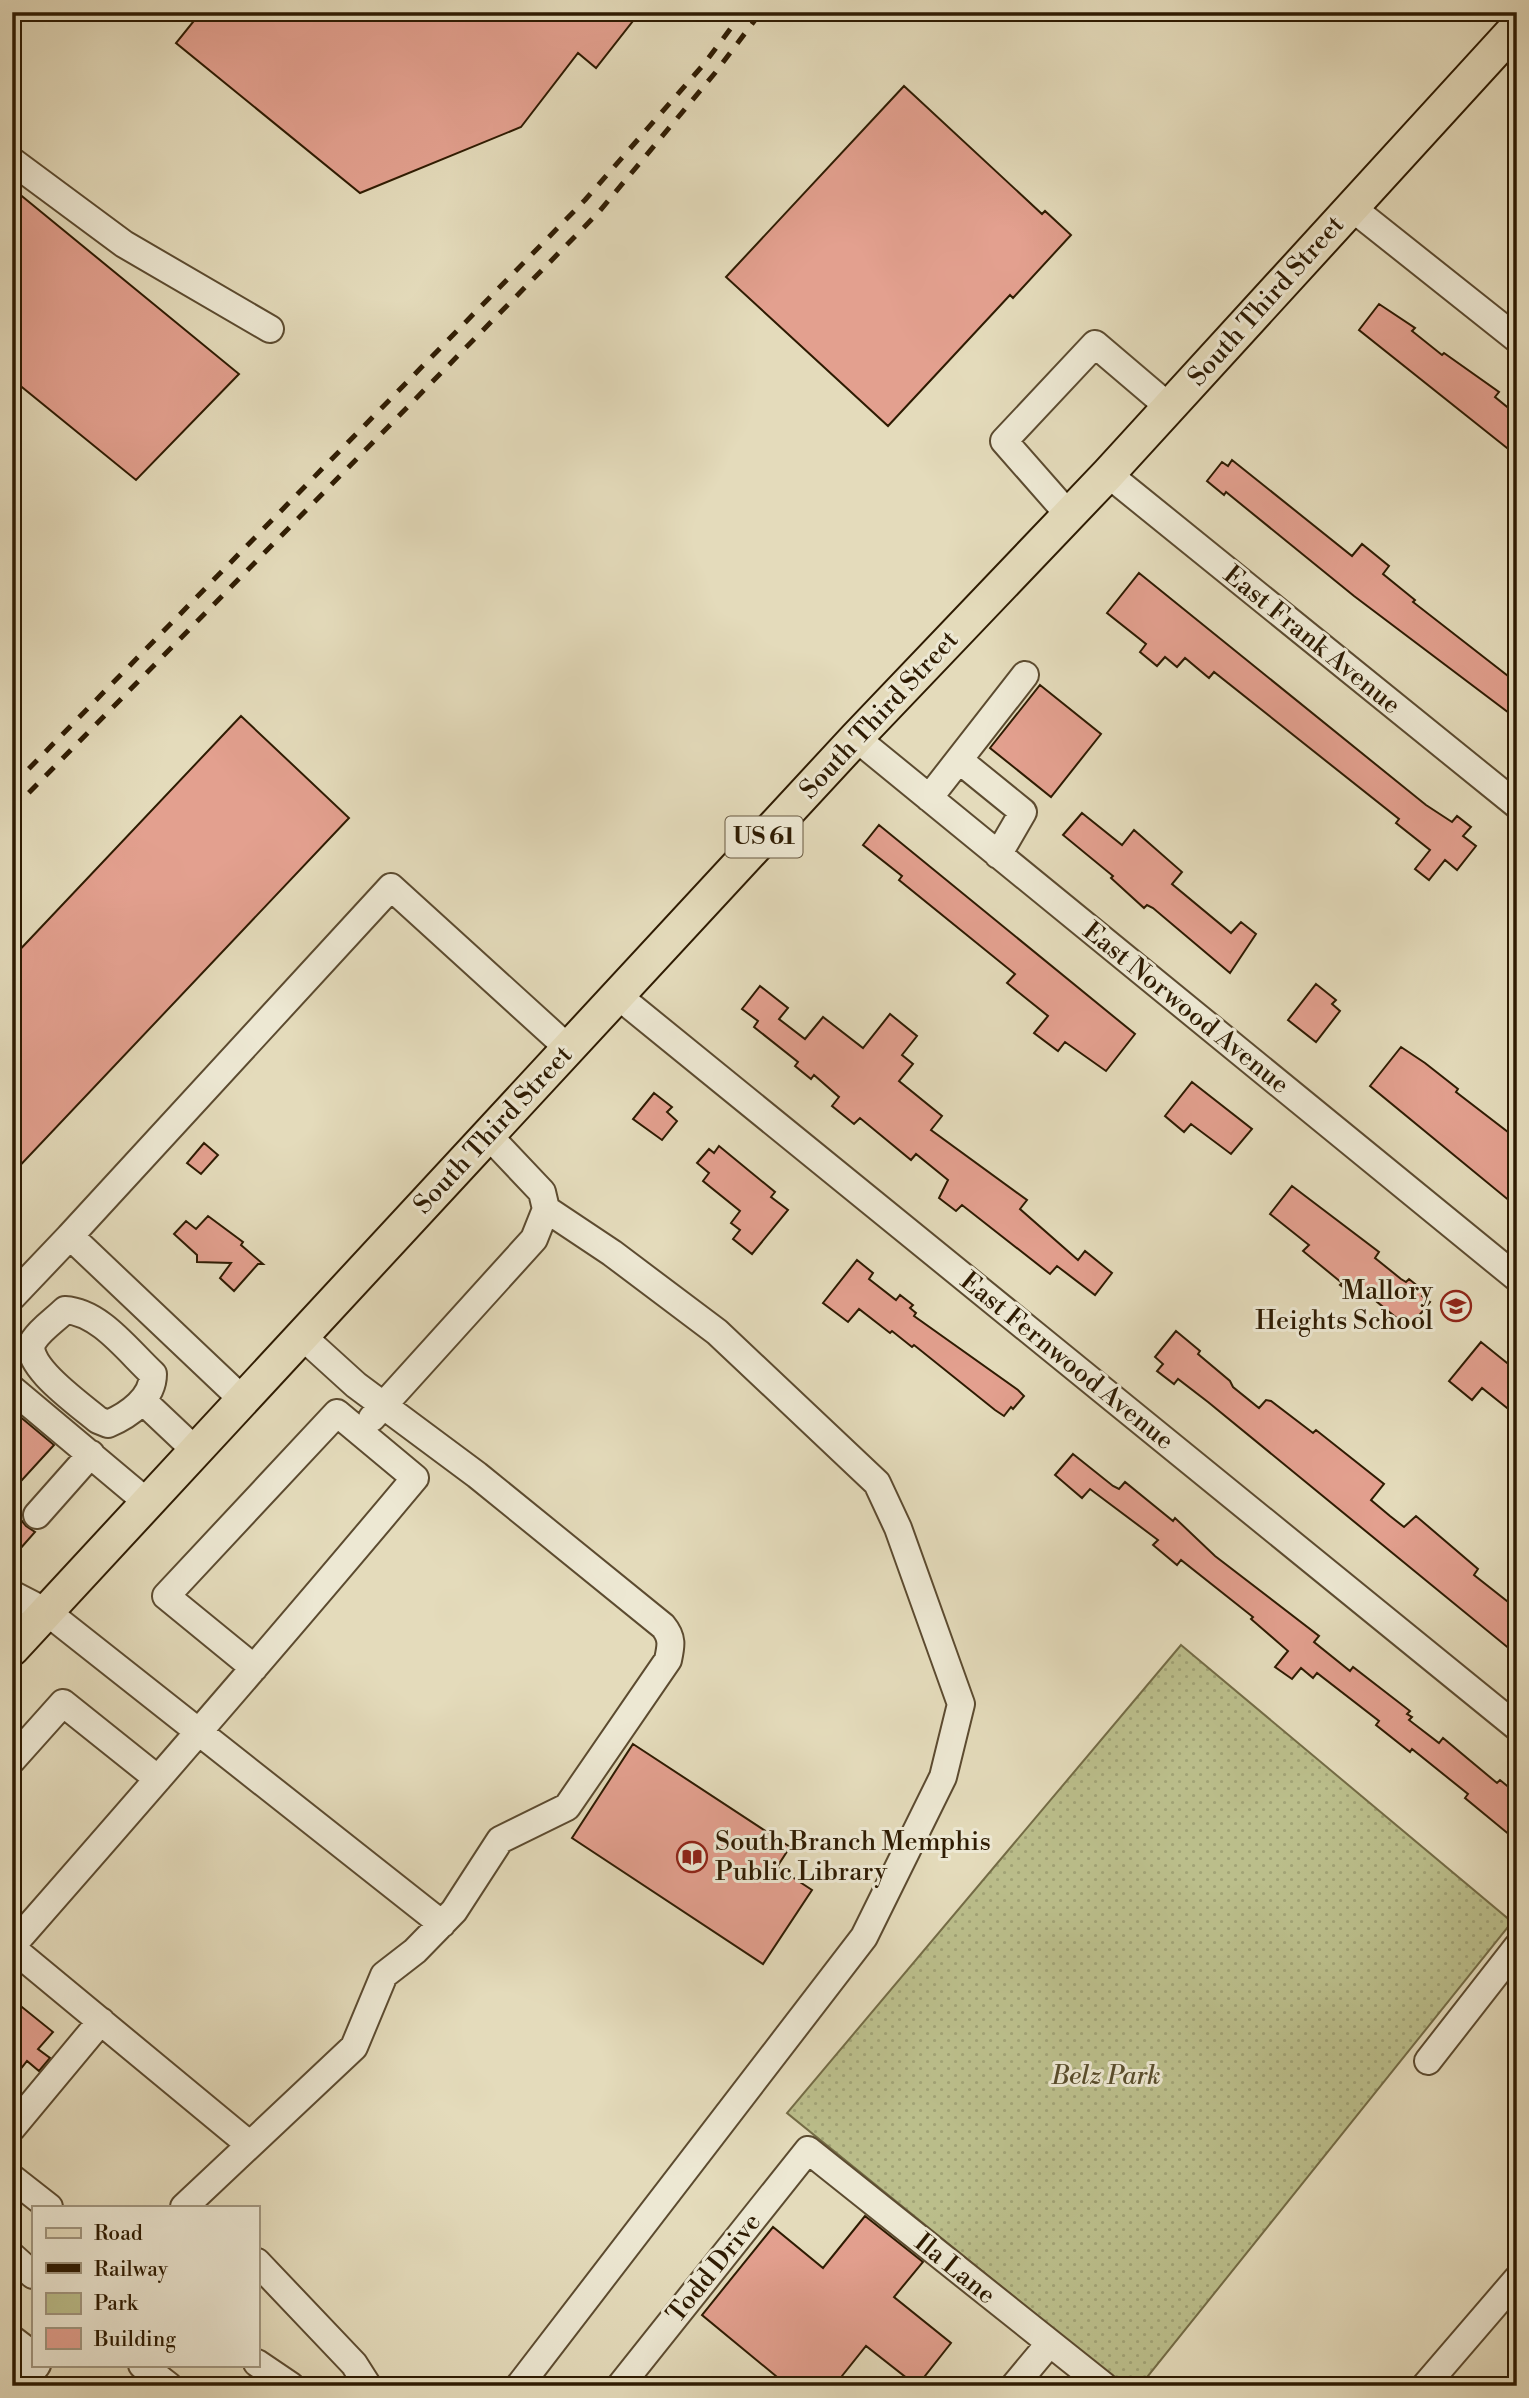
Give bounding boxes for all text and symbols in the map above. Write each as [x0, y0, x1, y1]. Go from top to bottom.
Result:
street label: South Third Street [1181, 209, 1351, 393]
street label: East Frank Avenue [1217, 559, 1407, 721]
street label: South Third Street [793, 624, 965, 806]
road number: US 61 [726, 816, 802, 858]
street label: East Norwood Avenue [1077, 915, 1295, 1101]
street label: South Third Street [407, 1039, 579, 1221]
street label: East Fernwood Avenue [954, 1265, 1180, 1457]
place label: Mallory Heights School [1255, 1275, 1433, 1337]
school or university icon: Mallory Heights School [1439, 1289, 1473, 1323]
place label: South Branch Memphis Public Library [715, 1826, 991, 1888]
library icon: South Branch Memphis Public Library [675, 1840, 709, 1874]
park label: Belz Park [1050, 2060, 1161, 2092]
legend [32, 2206, 259, 2366]
street label: Todd Drive [660, 2207, 768, 2329]
text: Road [94, 2221, 143, 2247]
street label: Ila Lane [908, 2227, 1002, 2311]
text: Railway [94, 2257, 169, 2283]
text: Park [94, 2291, 139, 2317]
text: Building [93, 2327, 176, 2353]

